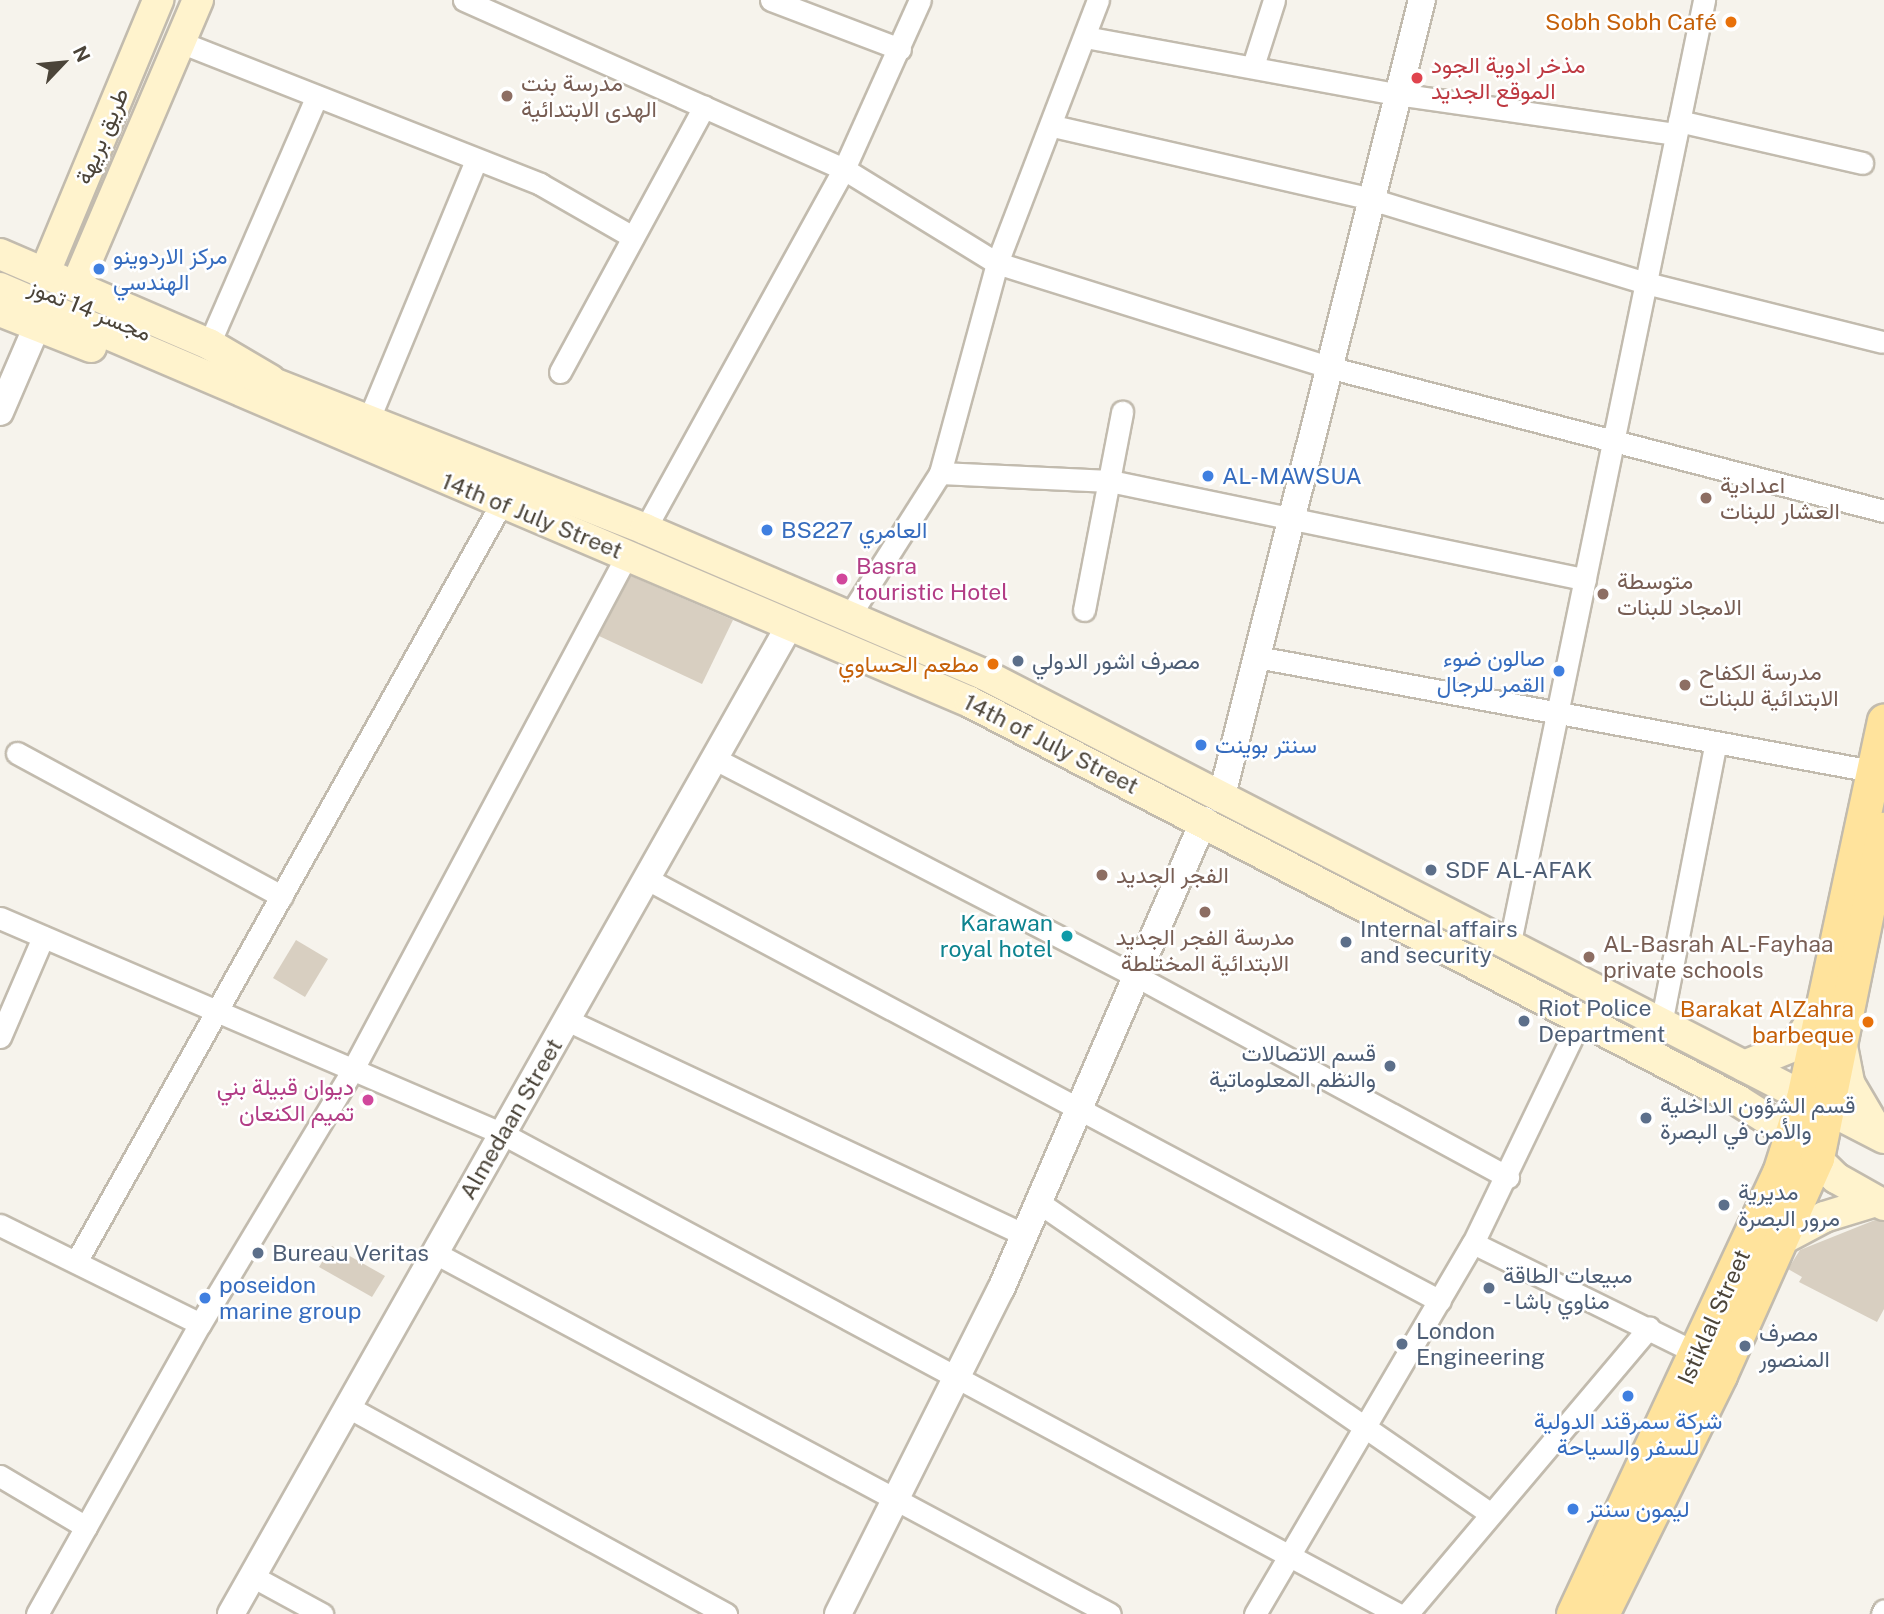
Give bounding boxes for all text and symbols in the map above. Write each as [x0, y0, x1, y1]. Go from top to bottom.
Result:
place label: Sobh Sobh Café [1545, 8, 1717, 36]
marker: Sobh Sobh Café [1723, 14, 1739, 30]
north arrow [28, 28, 98, 98]
text: N [69, 42, 95, 65]
place label: مذخر ادوية الجود الموقع الجديد [1431, 51, 1585, 105]
place label: مدرسة بنت الهدى اﻻبتدائية [521, 69, 657, 123]
marker: مذخر ادوية الجود الموقع الجديد [1409, 70, 1425, 86]
street label: طريق بريهة [69, 84, 135, 188]
marker: مدرسة بنت الهدى اﻻبتدائية [499, 88, 515, 104]
place label: مركز الاردوينو الهندسي [113, 242, 228, 296]
marker: مركز الاردوينو الهندسي [91, 261, 107, 277]
street label: مجسر 14 تموز [25, 273, 155, 347]
place label: AL-MAWSUA [1222, 462, 1362, 490]
street label: 14th of July Street [437, 467, 627, 565]
marker: AL-MAWSUA [1200, 468, 1216, 484]
place label: اعدادية العشار للبنات [1720, 471, 1840, 525]
marker: اعدادية العشار للبنات [1698, 490, 1714, 506]
place label: BS227 العامري [781, 516, 927, 544]
marker: BS227 العامري [759, 522, 775, 538]
place label: Basra touristic Hotel [856, 552, 1008, 606]
place label: متوسطة الامجاد للبنات [1617, 567, 1742, 621]
marker: Basra touristic Hotel [834, 571, 850, 587]
marker: متوسطة الامجاد للبنات [1595, 586, 1611, 602]
place label: صالون ضوء القمر للرجال [1437, 644, 1545, 698]
place label: مصرف اشور الدولي [1032, 647, 1200, 675]
place label: مطعم الحساوي [838, 650, 979, 678]
marker: مصرف اشور الدولي [1010, 653, 1026, 669]
marker: مطعم الحساوي [985, 656, 1001, 672]
place label: مدرسة الكفاح الابتدائية للبنات [1699, 658, 1839, 712]
marker: صالون ضوء القمر للرجال [1551, 663, 1567, 679]
marker: مدرسة الكفاح الابتدائية للبنات [1677, 677, 1693, 693]
street label: 14th of July Street [959, 688, 1143, 800]
place label: سنتر بوينت [1215, 731, 1317, 759]
marker: سنتر بوينت [1193, 737, 1209, 753]
place label: SDF AL-AFAK [1445, 856, 1593, 884]
place label: الفجر الجديد [1116, 861, 1229, 889]
marker: SDF AL-AFAK [1423, 862, 1439, 878]
marker: الفجر الجديد [1094, 867, 1110, 883]
marker: مدرسة الفجر الجديد الابتدائية المختلطة [1197, 904, 1213, 920]
place label: Karawan royal hotel [940, 909, 1053, 963]
place label: Internal affairs and security [1360, 915, 1518, 969]
place label: مدرسة الفجر الجديد الابتدائية المختلطة [1115, 923, 1295, 977]
marker: Karawan royal hotel [1059, 928, 1075, 944]
place label: AL-Basrah AL-Fayhaa private schools [1603, 930, 1834, 984]
marker: Internal affairs and security [1338, 934, 1354, 950]
marker: AL-Basrah AL-Fayhaa private schools [1581, 949, 1597, 965]
place label: Riot Police Department [1538, 994, 1665, 1048]
place label: Barakat AlZahra barbeque [1680, 995, 1854, 1049]
marker: Riot Police Department [1516, 1013, 1532, 1029]
marker: Barakat AlZahra barbeque [1860, 1014, 1876, 1030]
street label: Almedaan Street [454, 1034, 568, 1204]
place label: قسم الاتصالات والنظم المعلوماتية [1209, 1039, 1376, 1093]
marker: قسم الاتصالات والنظم المعلوماتية [1382, 1058, 1398, 1074]
place label: ديوان قبيلة بني تميم الكنعان [217, 1073, 354, 1127]
place label: قسم الشؤون الداخلية والأمن في البصرة [1660, 1091, 1856, 1145]
marker: ديوان قبيلة بني تميم الكنعان [360, 1092, 376, 1108]
marker: قسم الشؤون الداخلية والأمن في البصرة [1638, 1110, 1654, 1126]
place label: مديرية مرور البصرة [1738, 1178, 1840, 1232]
marker: مديرية مرور البصرة [1716, 1197, 1732, 1213]
place label: Bureau Veritas [272, 1239, 430, 1267]
marker: Bureau Veritas [250, 1245, 266, 1261]
street label: Istiklal Street [1672, 1245, 1756, 1389]
place label: مبيعات الطاقة - مناوي باشا [1503, 1261, 1632, 1315]
place label: poseidon marine group [219, 1271, 362, 1325]
marker: مبيعات الطاقة - مناوي باشا [1481, 1280, 1497, 1296]
marker: poseidon marine group [197, 1290, 213, 1306]
place label: London Engineering [1416, 1317, 1545, 1371]
place label: مصرف المنصور [1759, 1319, 1830, 1373]
marker: London Engineering [1394, 1336, 1410, 1352]
marker: مصرف المنصور [1737, 1338, 1753, 1354]
marker: شركة سمرقند الدولية للسفر والسياحة [1620, 1388, 1636, 1404]
place label: شركة سمرقند الدولية للسفر والسياحة [1534, 1407, 1722, 1461]
place label: ليمون سنتر [1587, 1495, 1690, 1523]
marker: ليمون سنتر [1565, 1501, 1581, 1517]

